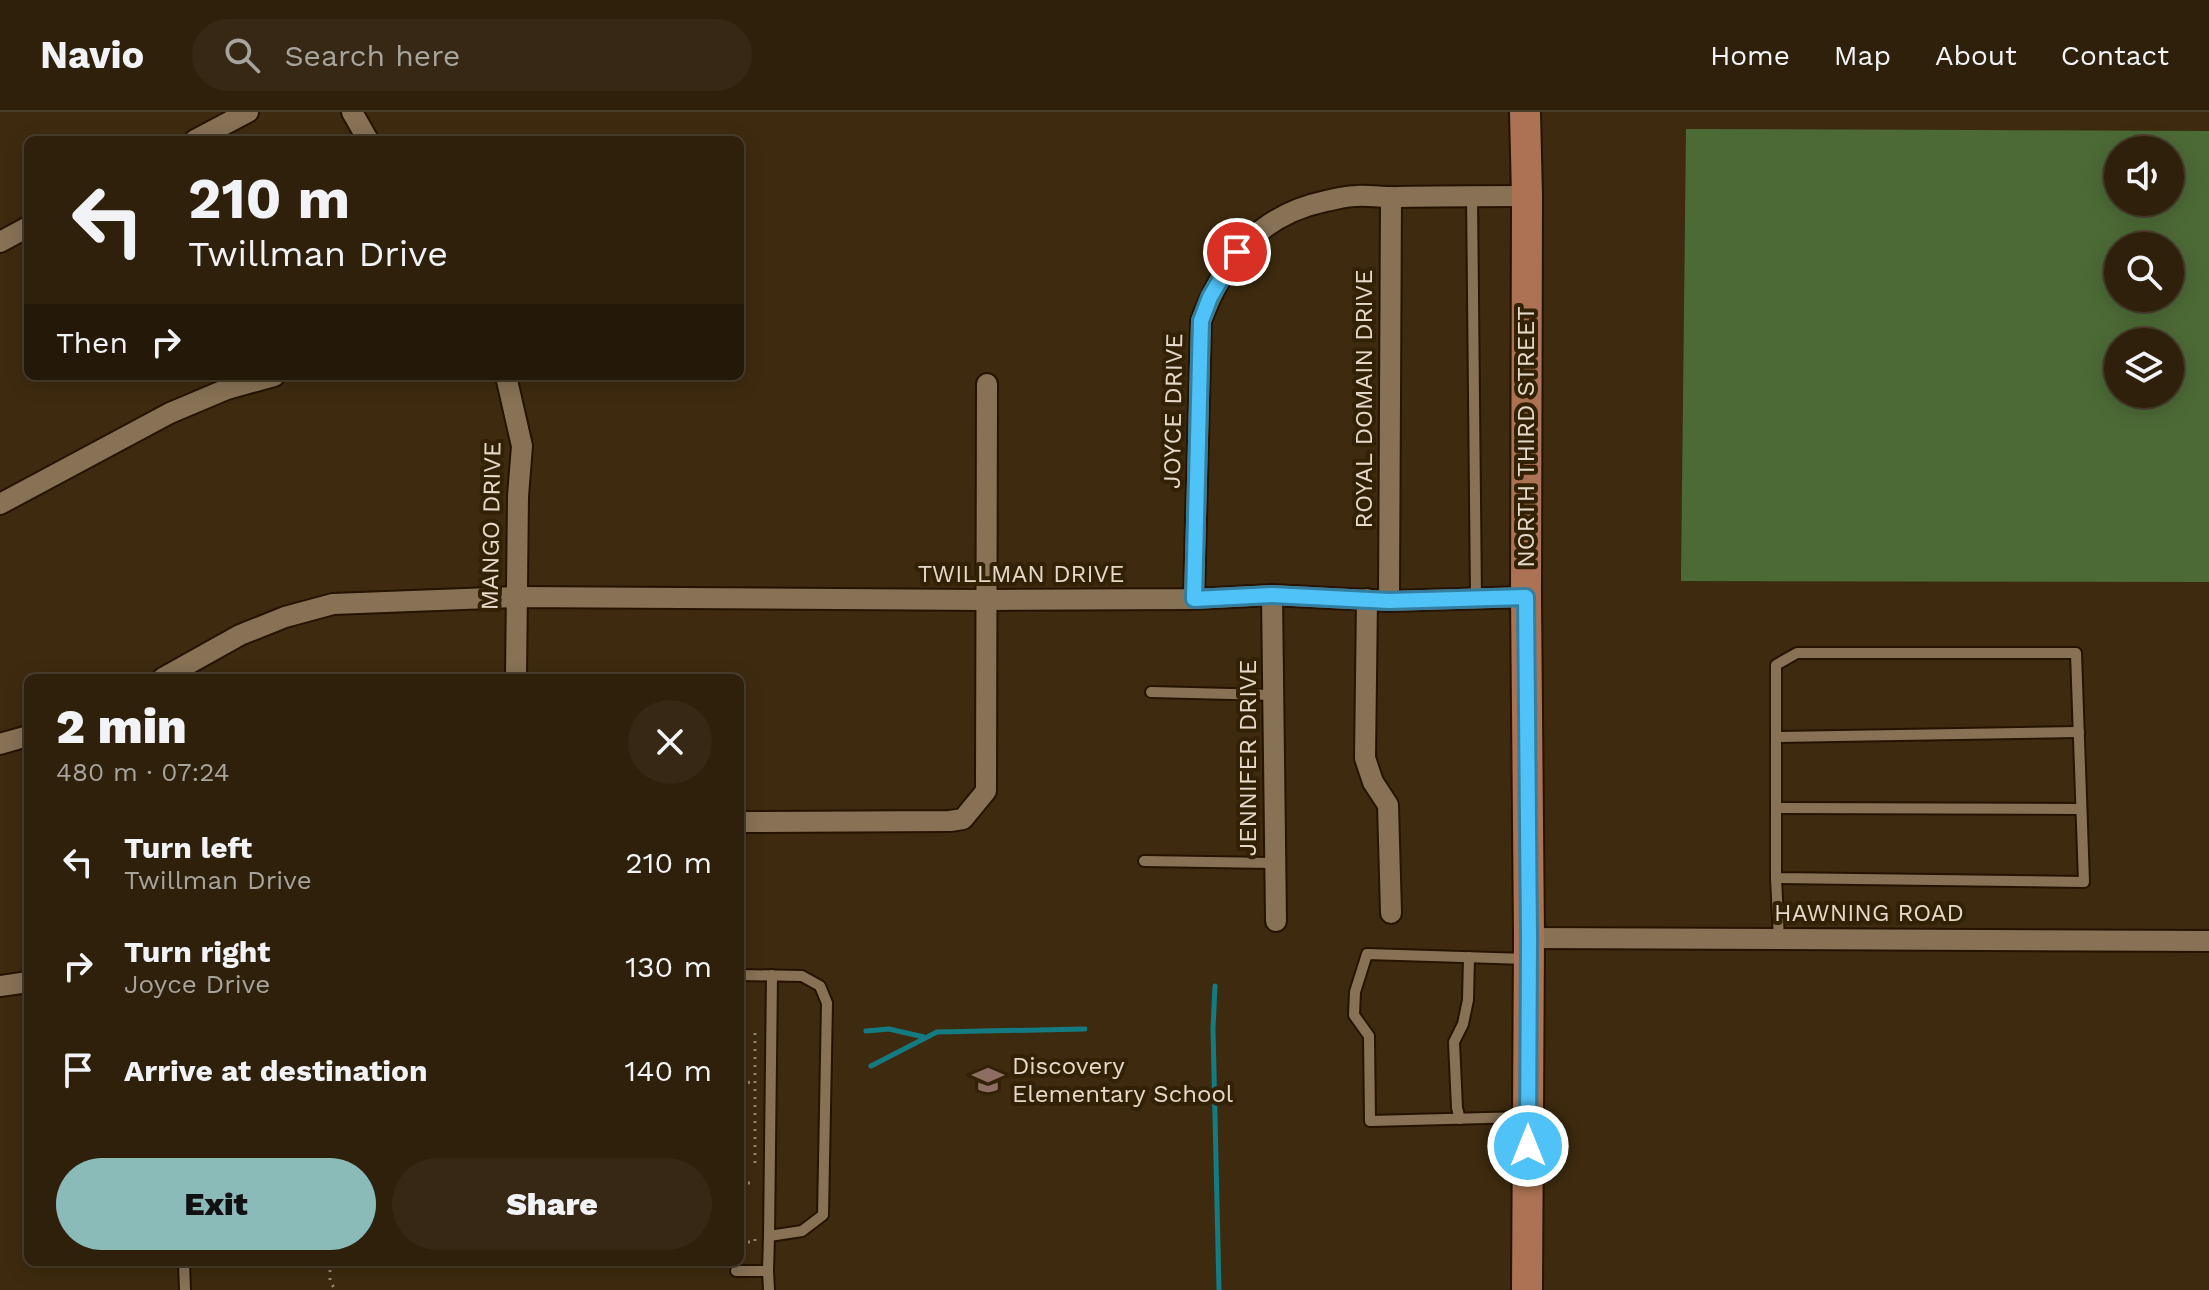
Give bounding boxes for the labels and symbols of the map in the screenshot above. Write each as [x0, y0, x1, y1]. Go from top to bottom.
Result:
pin [1203, 218, 1271, 286]
street label: ROYAL DOMAIN DRIVE [1350, 270, 1378, 528]
street label: NORTH THIRD STREET [1512, 306, 1540, 568]
street label: JOYCE DRIVE [1158, 333, 1188, 489]
street label: MANGO DRIVE [476, 441, 506, 611]
street label: TWILLMAN DRIVE [918, 560, 1124, 588]
street label: JENNIFER DRIVE [1234, 660, 1262, 856]
street label: HAWNING ROAD [1774, 899, 1964, 927]
place label: Discovery Elementary School [1012, 1052, 1234, 1108]
school or university icon: Discovery Elementary School [971, 1063, 1005, 1097]
position arrow [1486, 1104, 1570, 1188]

